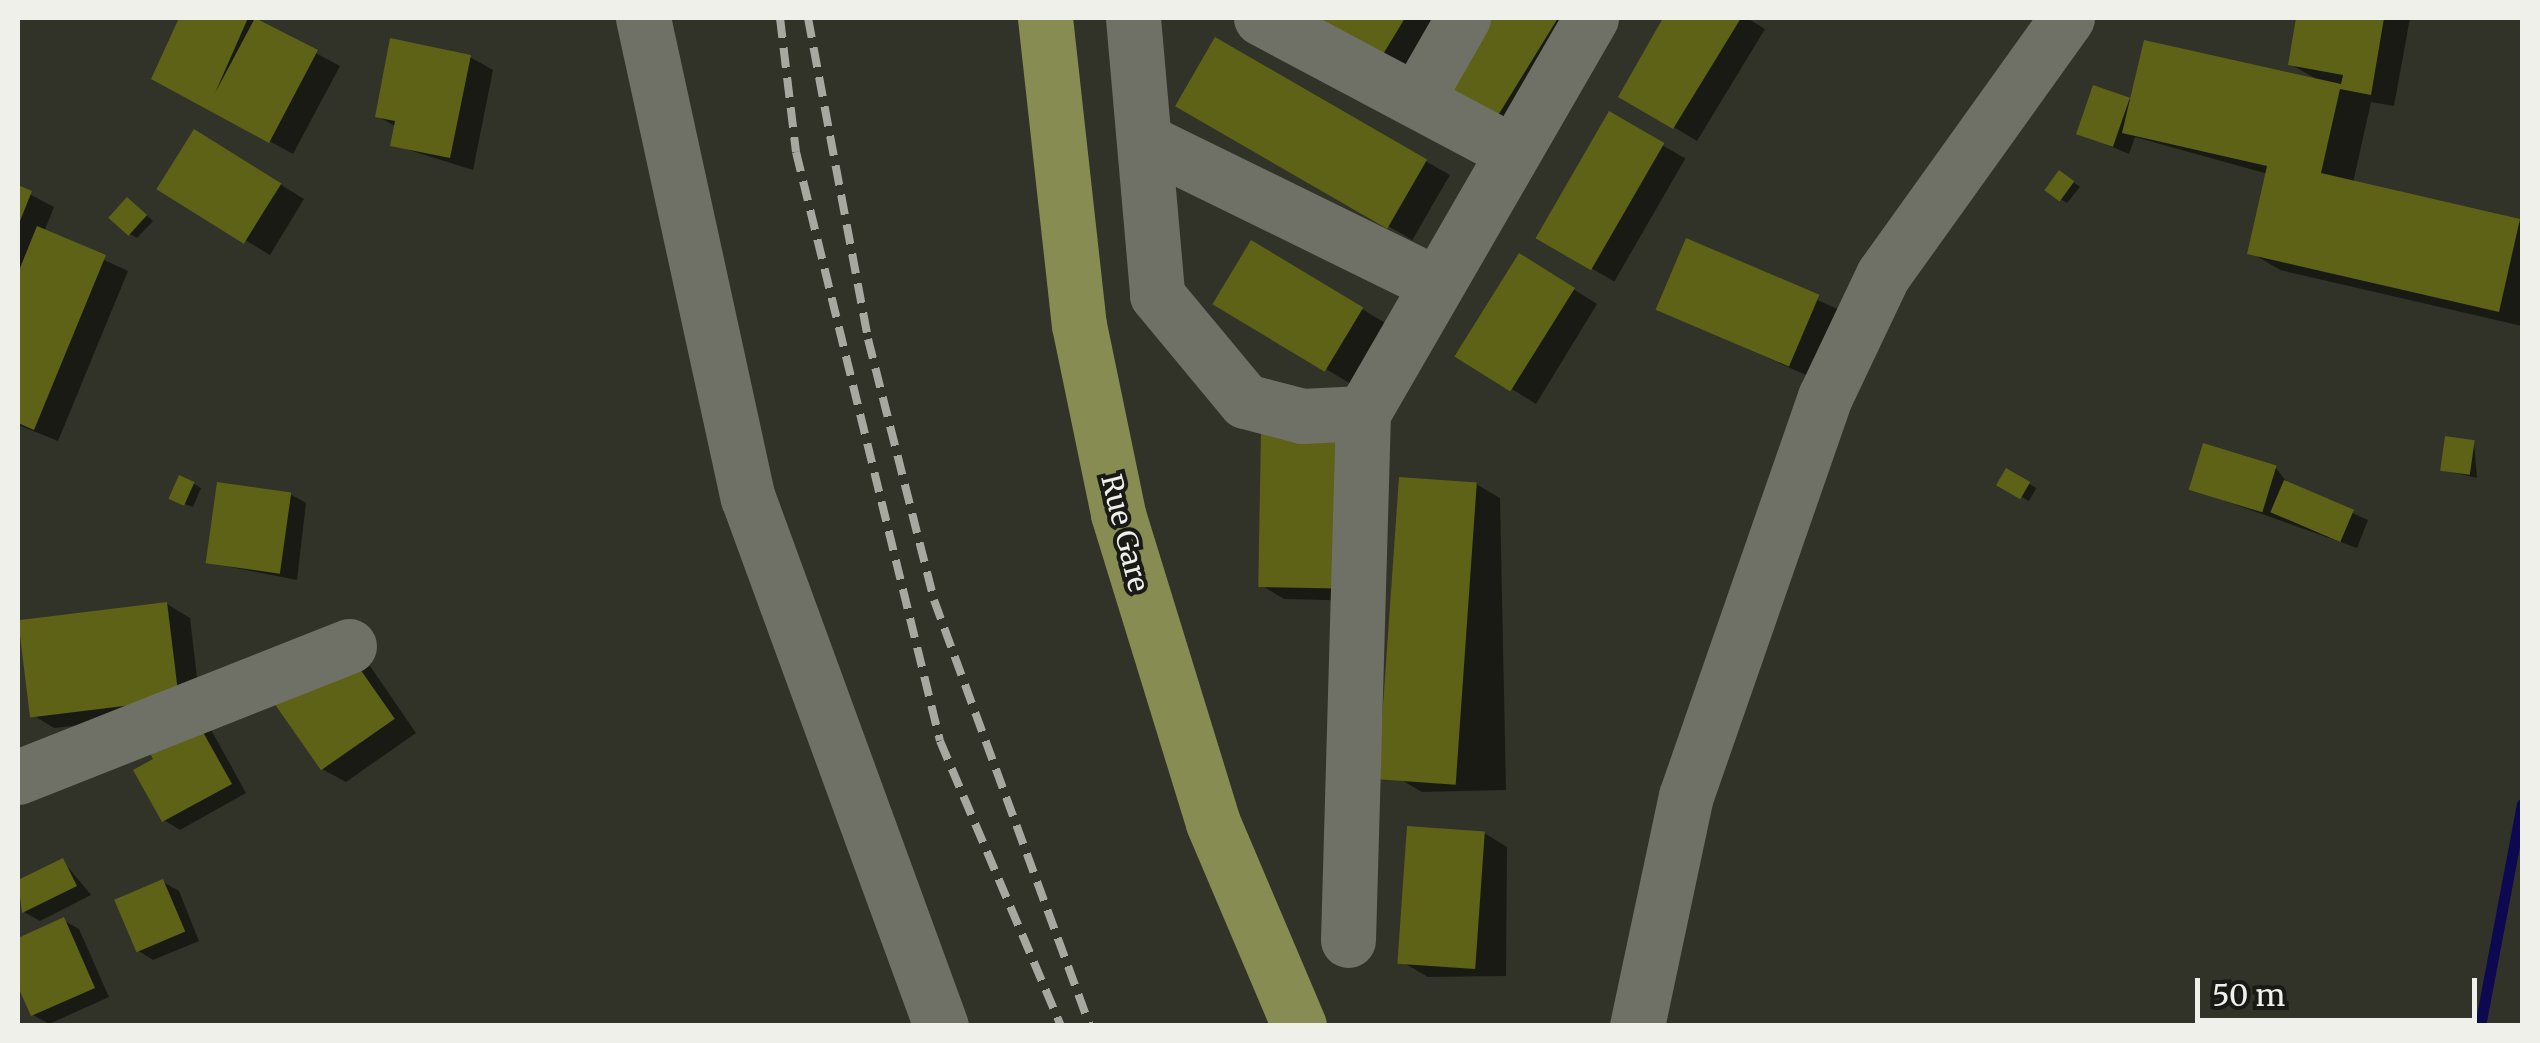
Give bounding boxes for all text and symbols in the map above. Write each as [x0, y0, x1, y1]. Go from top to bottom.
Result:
street label: Rue Gare [1094, 471, 1156, 595]
scale bar [2200, 958, 2482, 1020]
text: 50 m [2212, 976, 2285, 1014]

